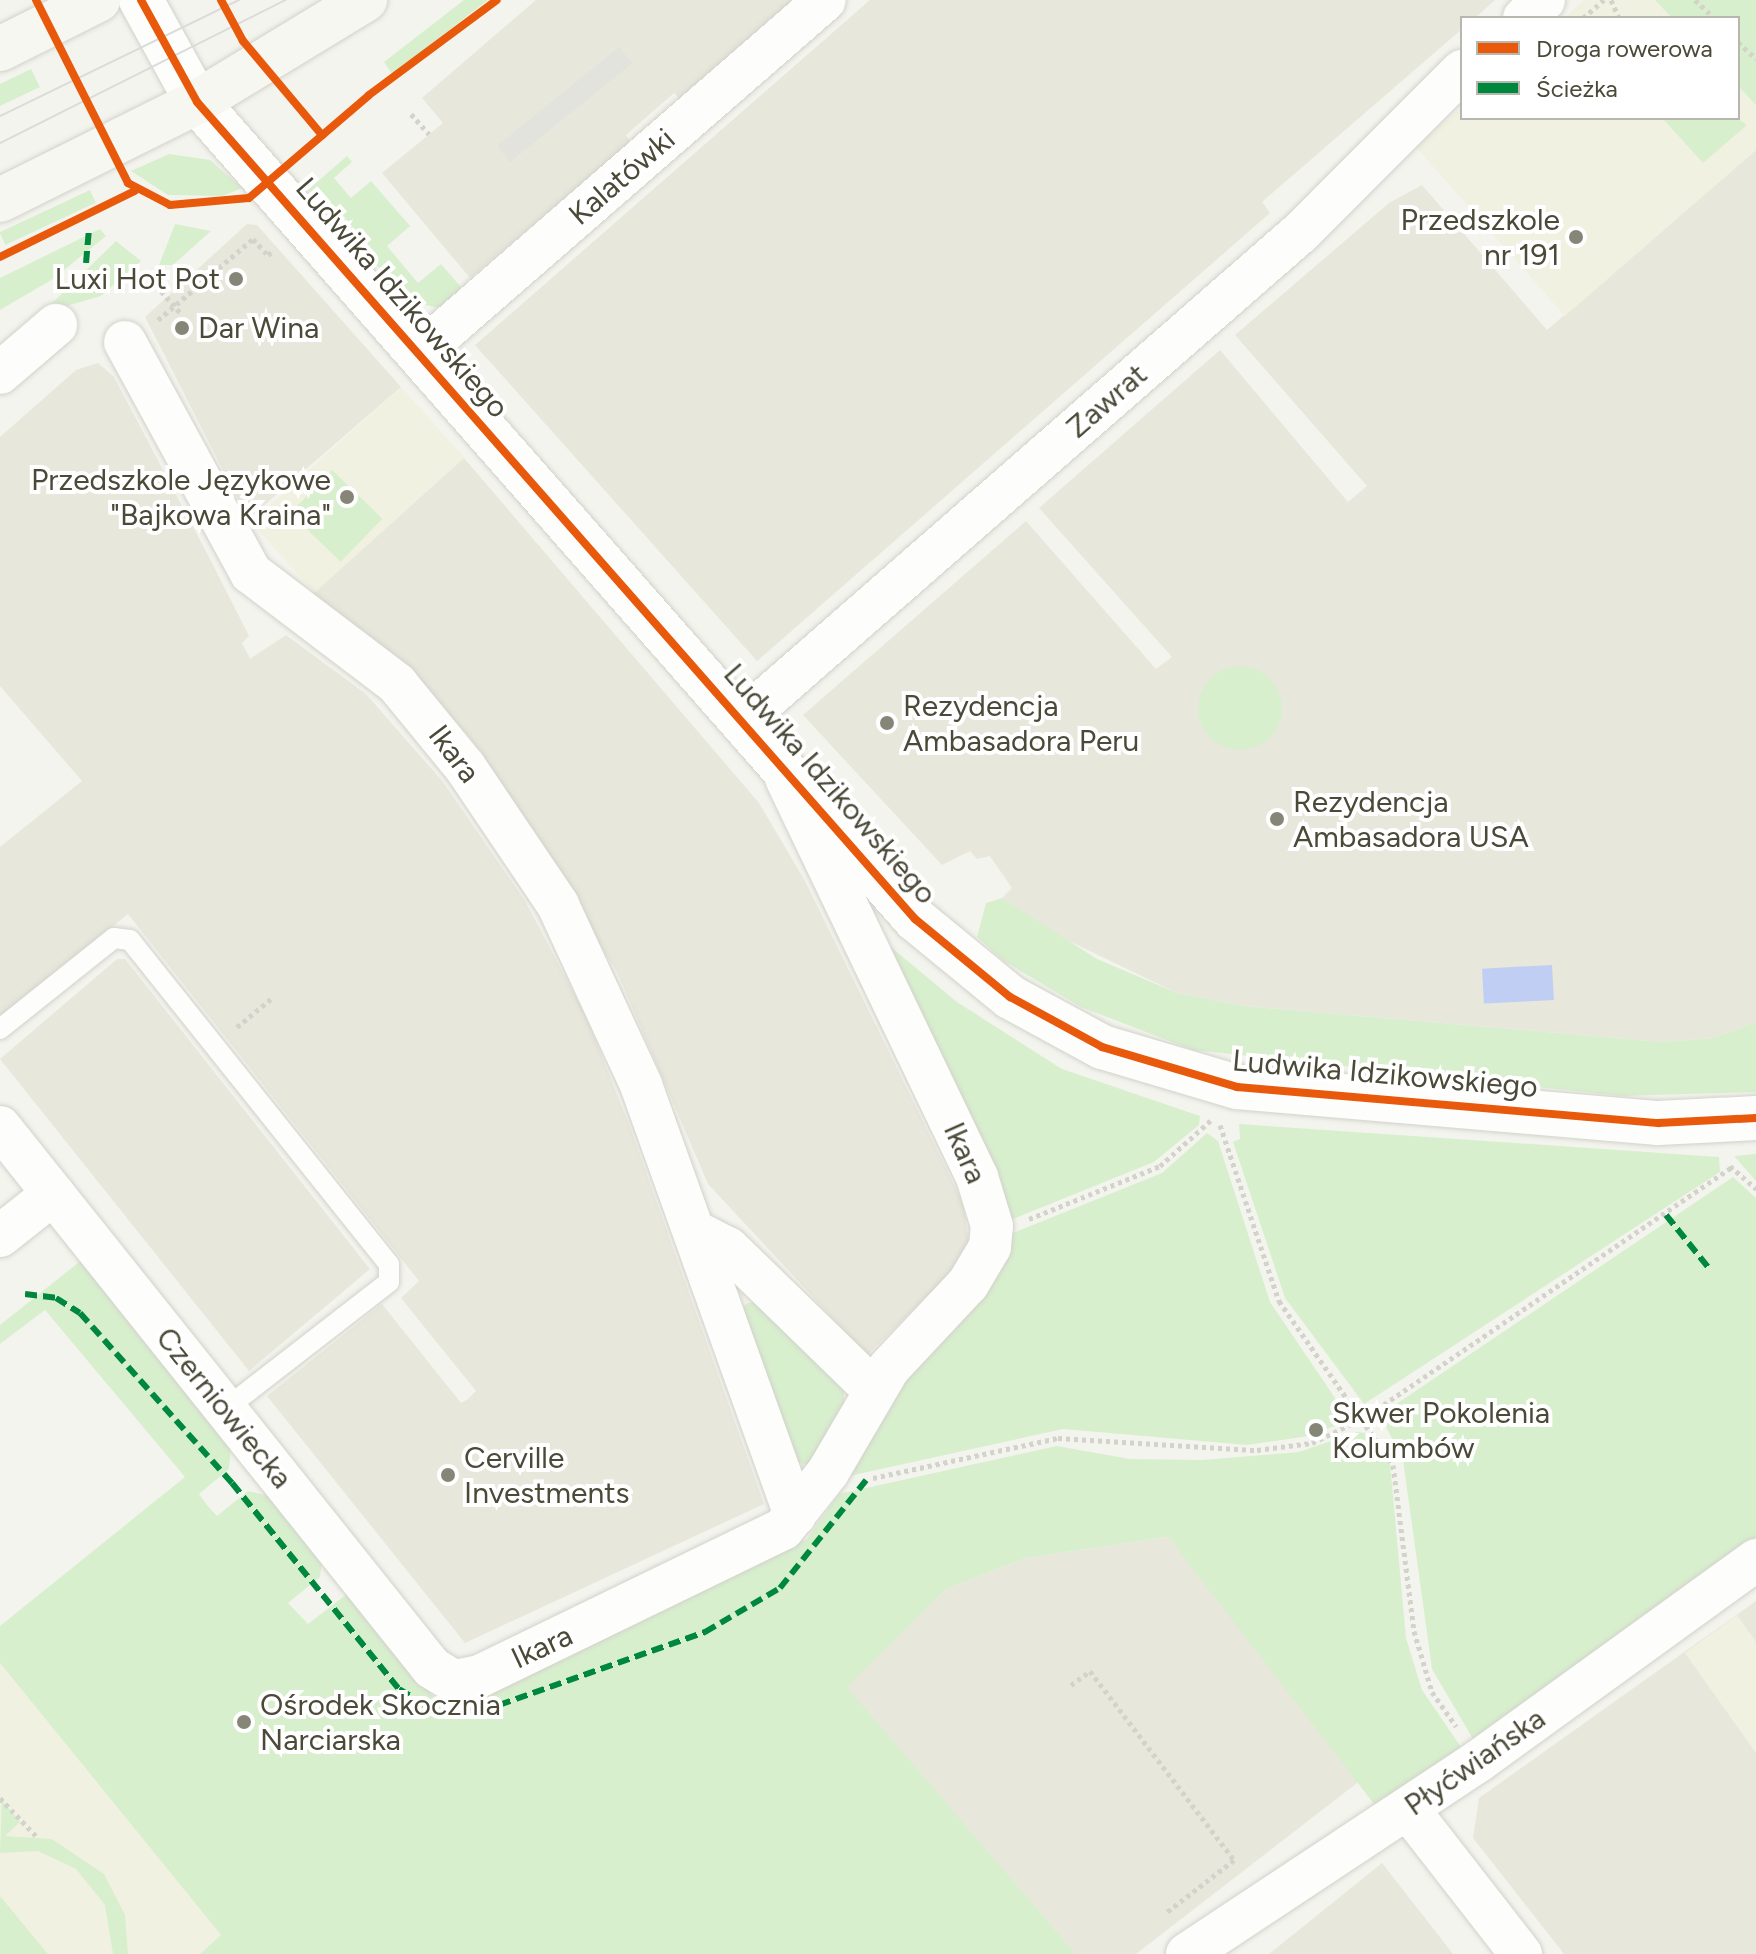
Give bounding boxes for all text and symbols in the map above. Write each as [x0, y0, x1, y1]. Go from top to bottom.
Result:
legend [1460, 16, 1740, 120]
text: Droga rowerowa [1536, 34, 1713, 63]
text: Ścieżka [1536, 74, 1618, 103]
street label: Kalatówki [562, 121, 682, 233]
street label: Ludwika Idzikowskiego [288, 171, 516, 425]
place label: Przedszkole nr 191 [1401, 202, 1560, 272]
marker: Przedszkole nr 191 [1567, 228, 1585, 246]
place label: Luxi Hot Pot [55, 261, 220, 297]
marker: Luxi Hot Pot [227, 270, 245, 288]
place label: Dar Wina [198, 310, 319, 346]
marker: Dar Wina [173, 319, 191, 337]
street label: Zawrat [1059, 356, 1155, 446]
place label: Przedszkole Językowe "Bajkowa Kraina" [31, 462, 331, 532]
marker: Przedszkole Językowe "Bajkowa Kraina" [338, 488, 356, 506]
street label: Ludwika Idzikowskiego [716, 657, 944, 911]
place label: Rezydencja Ambasadora Peru [903, 688, 1139, 758]
marker: Rezydencja Ambasadora Peru [878, 714, 896, 732]
street label: Ikara [421, 718, 487, 790]
place label: Rezydencja Ambasadora USA [1293, 784, 1529, 854]
marker: Rezydencja Ambasadora USA [1268, 810, 1286, 828]
street label: Ludwika Idzikowskiego [1231, 1043, 1539, 1105]
street label: Ikara [936, 1117, 994, 1189]
street label: Czerniowiecka [148, 1320, 300, 1496]
place label: Skwer Pokolenia Kolumbów [1332, 1395, 1550, 1466]
marker: Skwer Pokolenia Kolumbów [1307, 1421, 1325, 1439]
place label: Cerville Investments [464, 1440, 630, 1510]
marker: Cerville Investments [439, 1466, 457, 1484]
street label: Ikara [506, 1617, 578, 1677]
place label: Ośrodek Skocznia Narciarska [260, 1687, 501, 1758]
street label: Płyćwiańska [1398, 1700, 1552, 1824]
marker: Ośrodek Skocznia Narciarska [235, 1713, 253, 1731]

